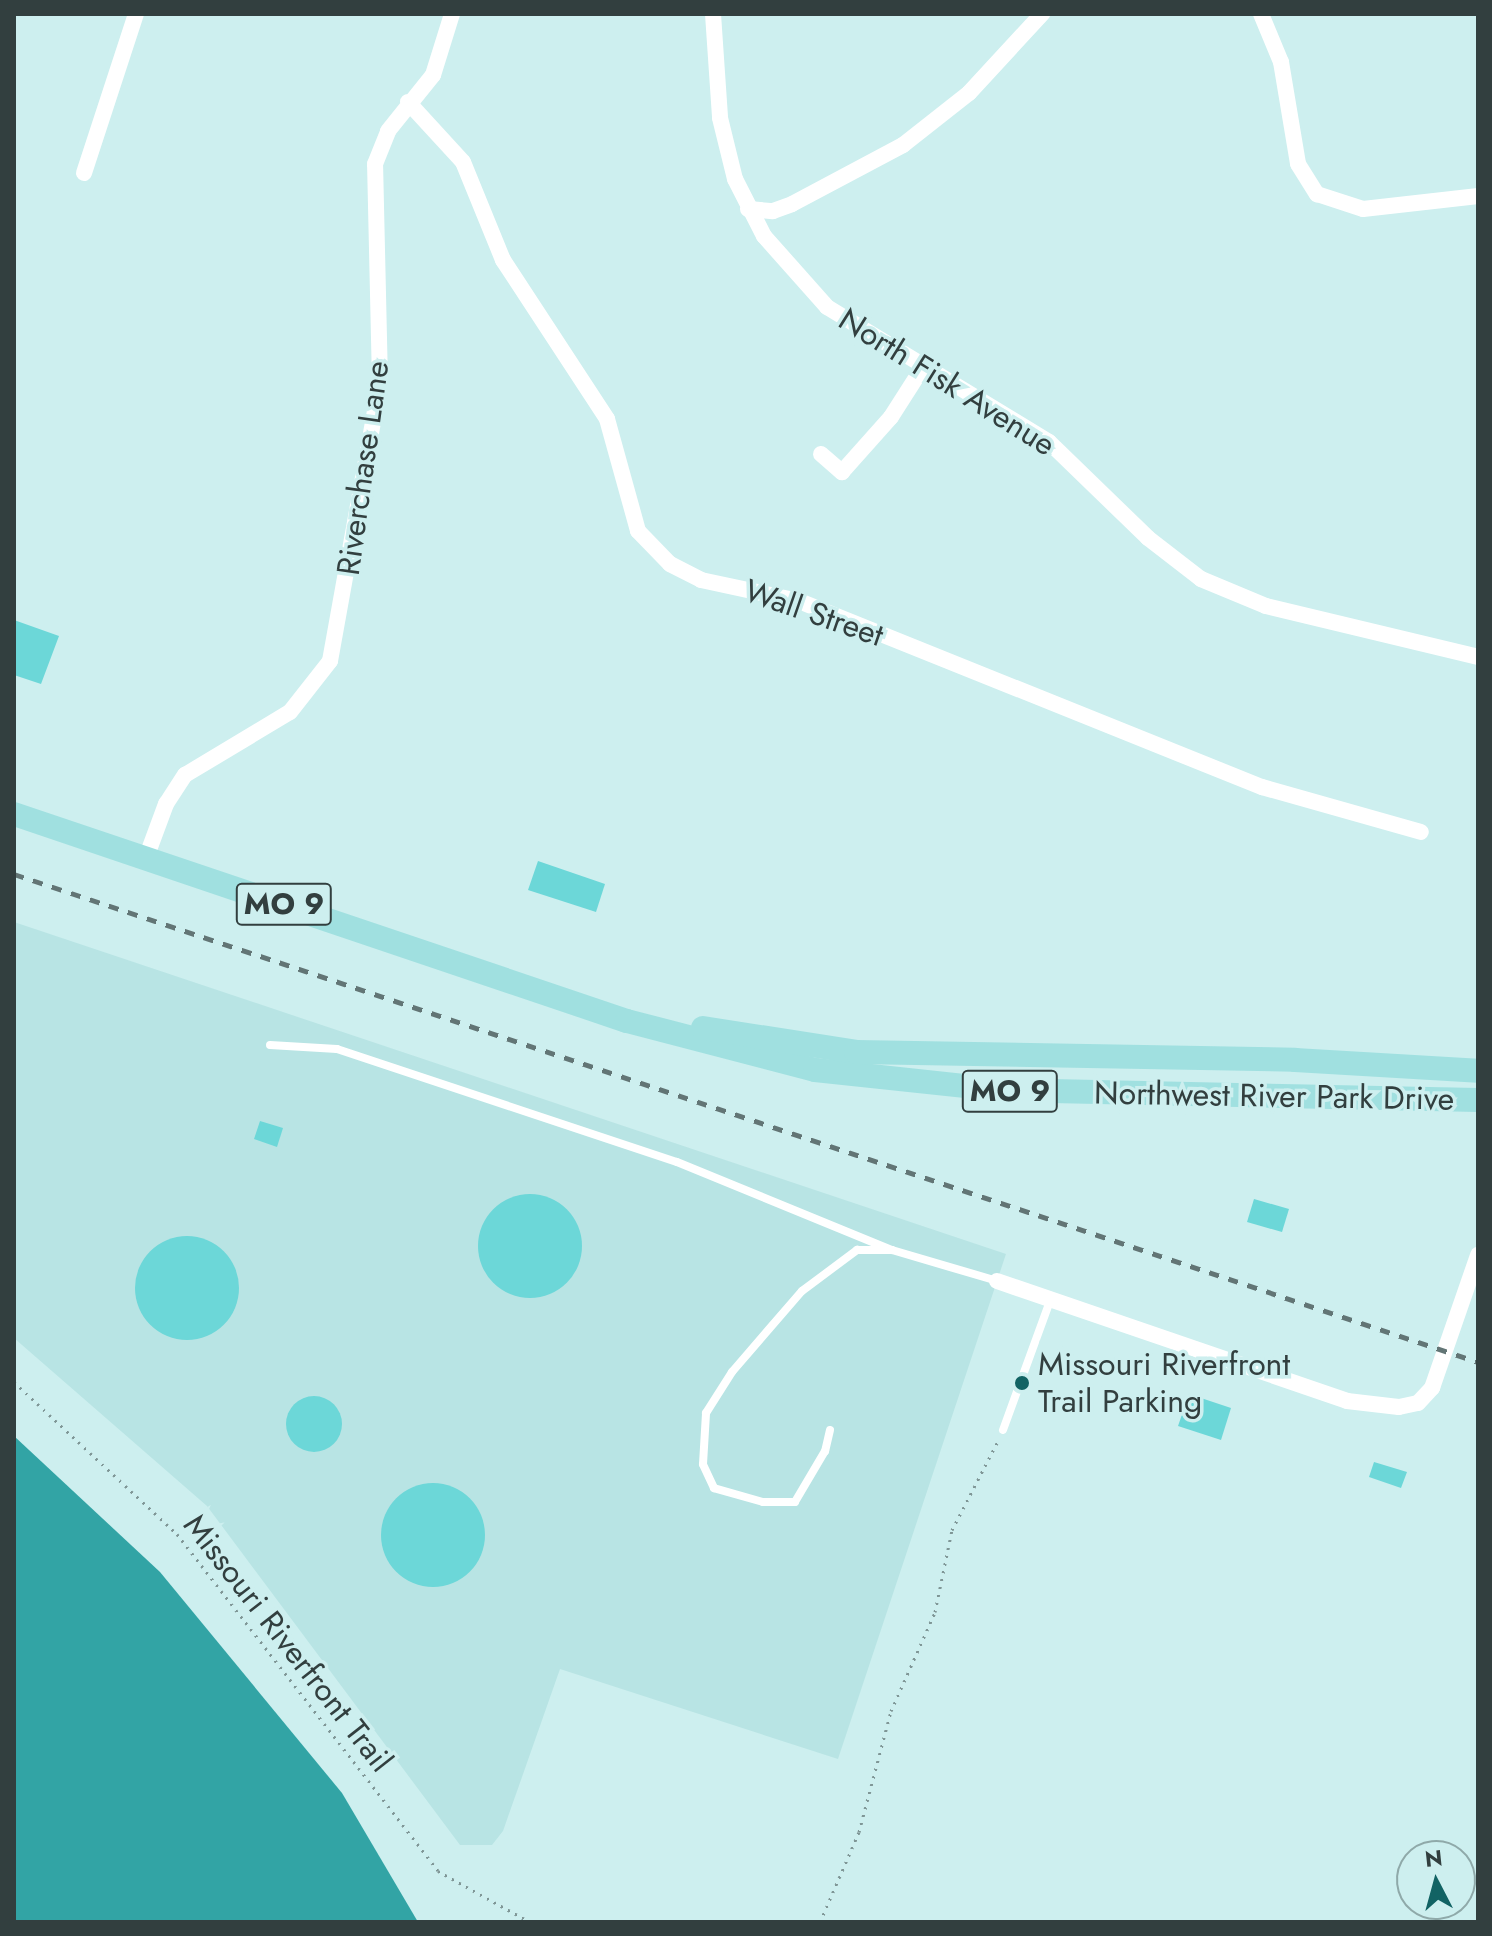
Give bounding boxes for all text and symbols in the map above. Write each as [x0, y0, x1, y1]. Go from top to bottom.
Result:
street label: North Fisk Avenue [832, 300, 1062, 464]
street label: Riverchase Lane [329, 358, 397, 578]
street label: Wall Street [739, 571, 889, 655]
road number: MO 9 [234, 878, 334, 930]
road number: MO 9 [960, 1065, 1060, 1117]
street label: Northwest River Park Drive [1094, 1074, 1454, 1118]
place label: Missouri Riverfront Trail Parking [1038, 1346, 1290, 1421]
marker: Missouri Riverfront Trail Parking [1013, 1374, 1031, 1392]
street label: Missouri Riverfront Trail [176, 1507, 400, 1779]
north arrow [1396, 1840, 1476, 1920]
text: N [1423, 1841, 1444, 1875]

